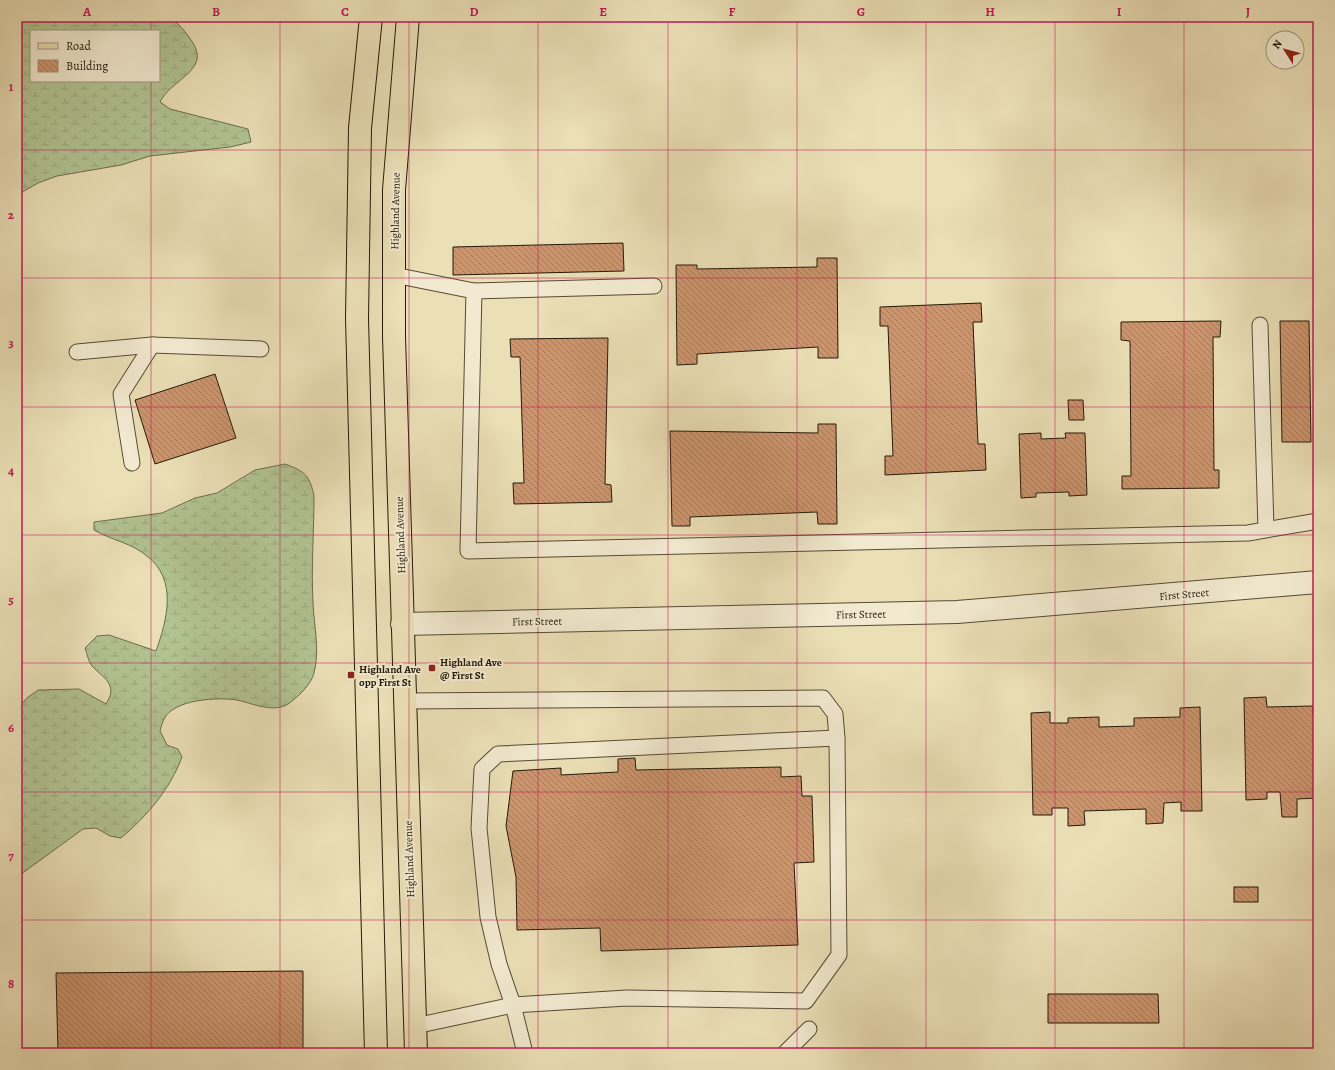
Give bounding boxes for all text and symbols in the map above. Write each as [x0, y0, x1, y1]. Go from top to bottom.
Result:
text: A [82, 3, 92, 20]
text: B [212, 3, 220, 20]
text: C [341, 3, 349, 20]
text: D [469, 3, 479, 20]
text: E [599, 3, 607, 20]
text: F [729, 3, 736, 20]
text: G [857, 3, 865, 20]
text: H [985, 3, 995, 20]
text: I [1117, 3, 1122, 20]
text: J [1246, 3, 1250, 20]
legend [30, 30, 160, 82]
north arrow [1265, 30, 1305, 70]
text: N [1269, 37, 1286, 52]
text: Road [66, 38, 92, 54]
text: Building [66, 58, 108, 74]
text: 1 [9, 78, 14, 95]
street label: Highland Avenue [387, 172, 404, 250]
text: 2 [8, 206, 15, 223]
text: 3 [8, 334, 14, 351]
text: 4 [8, 462, 14, 479]
street label: Highland Avenue [392, 496, 409, 574]
street label: First Street [1158, 585, 1210, 604]
text: 5 [8, 591, 14, 608]
street label: First Street [836, 607, 887, 622]
street label: First Street [512, 614, 563, 629]
place label: Highland Ave @ First St [440, 655, 502, 683]
place label: Highland Ave opp First St [359, 662, 421, 690]
marker: Highland Ave @ First St [427, 663, 437, 673]
marker: Highland Ave opp First St [346, 670, 356, 680]
text: 6 [8, 719, 14, 736]
street label: Highland Avenue [401, 820, 418, 898]
text: 7 [8, 847, 14, 864]
text: 8 [8, 975, 14, 992]

